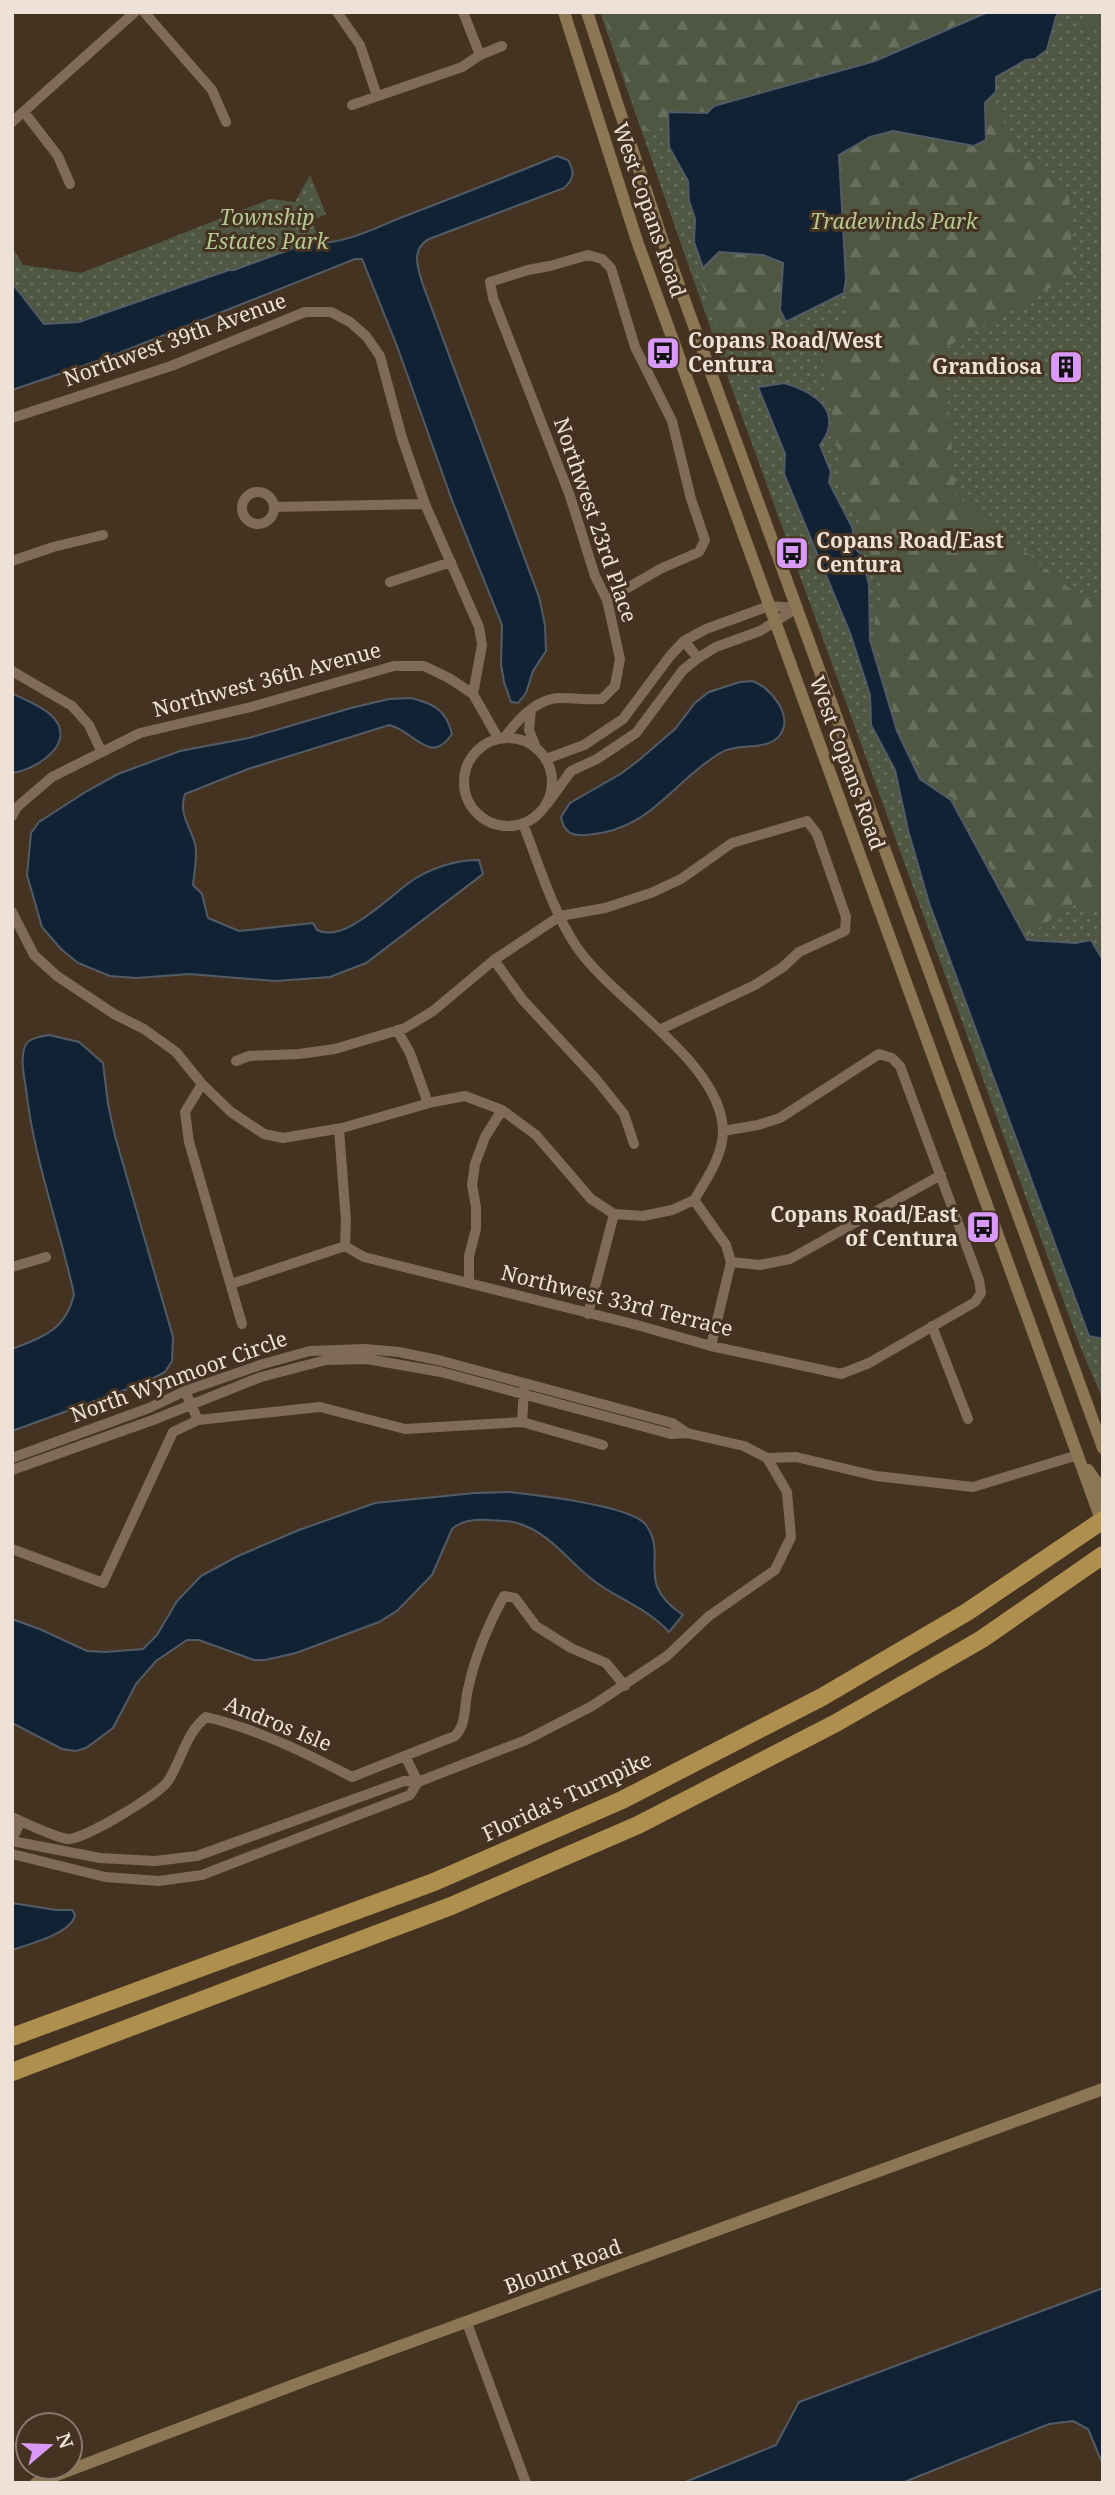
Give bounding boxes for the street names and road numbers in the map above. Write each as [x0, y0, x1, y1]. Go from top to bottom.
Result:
street label: West Copans Road [607, 119, 693, 301]
street label: Northwest 39th Avenue [59, 286, 290, 392]
street label: Northwest 23rd Place [548, 414, 644, 626]
street label: Northwest 36th Avenue [150, 635, 384, 723]
street label: West Copans Road [803, 672, 892, 854]
street label: Northwest 33rd Terrace [498, 1258, 736, 1342]
street label: North Wynmoor Circle [66, 1324, 291, 1428]
street label: Andros Isle [221, 1689, 336, 1757]
street label: Florida's Turnpike [478, 1745, 656, 1848]
street label: Blount Road [500, 2232, 625, 2300]

